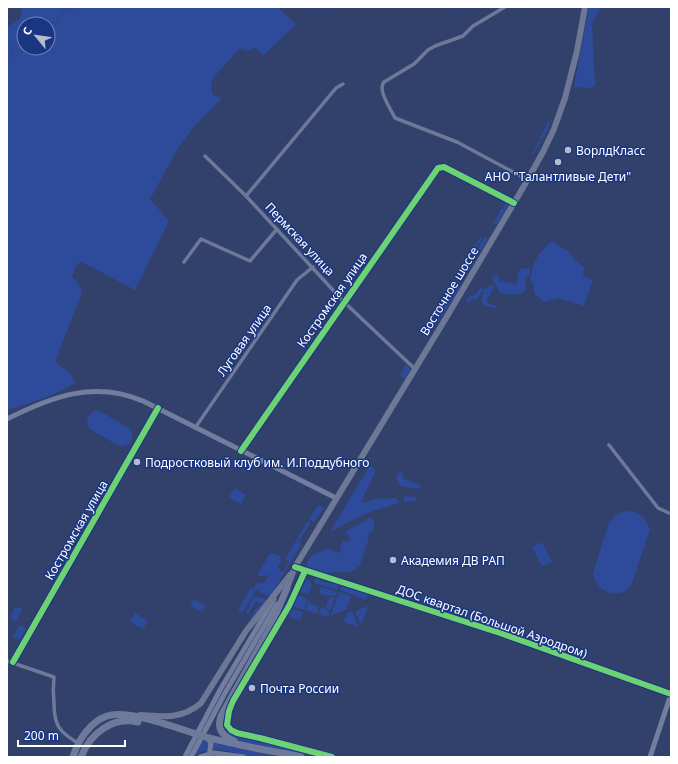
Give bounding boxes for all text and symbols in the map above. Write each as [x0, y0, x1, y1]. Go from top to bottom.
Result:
north arrow [16, 16, 56, 56]
text: С [19, 24, 35, 38]
place label: ВорлдКласс [576, 142, 646, 159]
marker: ВорлдКласс [563, 145, 573, 155]
marker: АНО "Талантливые Дети" [553, 157, 563, 167]
place label: АНО "Талантливые Дети" [485, 168, 631, 185]
street label: Пермская улица [261, 199, 339, 279]
street label: Восточное шоссе [416, 243, 482, 339]
street label: Костромская улица [293, 249, 371, 351]
street label: Луговая улица [213, 301, 275, 379]
place label: Подростковый клуб им. И.Поддубного [145, 454, 369, 471]
marker: Подростковый клуб им. И.Поддубного [132, 457, 142, 467]
street label: Костромская улица [41, 477, 111, 583]
place label: Академия ДВ РАП [401, 552, 505, 569]
marker: Академия ДВ РАП [388, 555, 398, 565]
street label: ДОС квартал (Большой Аэродром) [394, 580, 590, 662]
place label: Почта России [260, 680, 339, 697]
marker: Почта России [247, 683, 257, 693]
scale bar [18, 722, 125, 748]
text: 200 m [24, 727, 59, 744]

